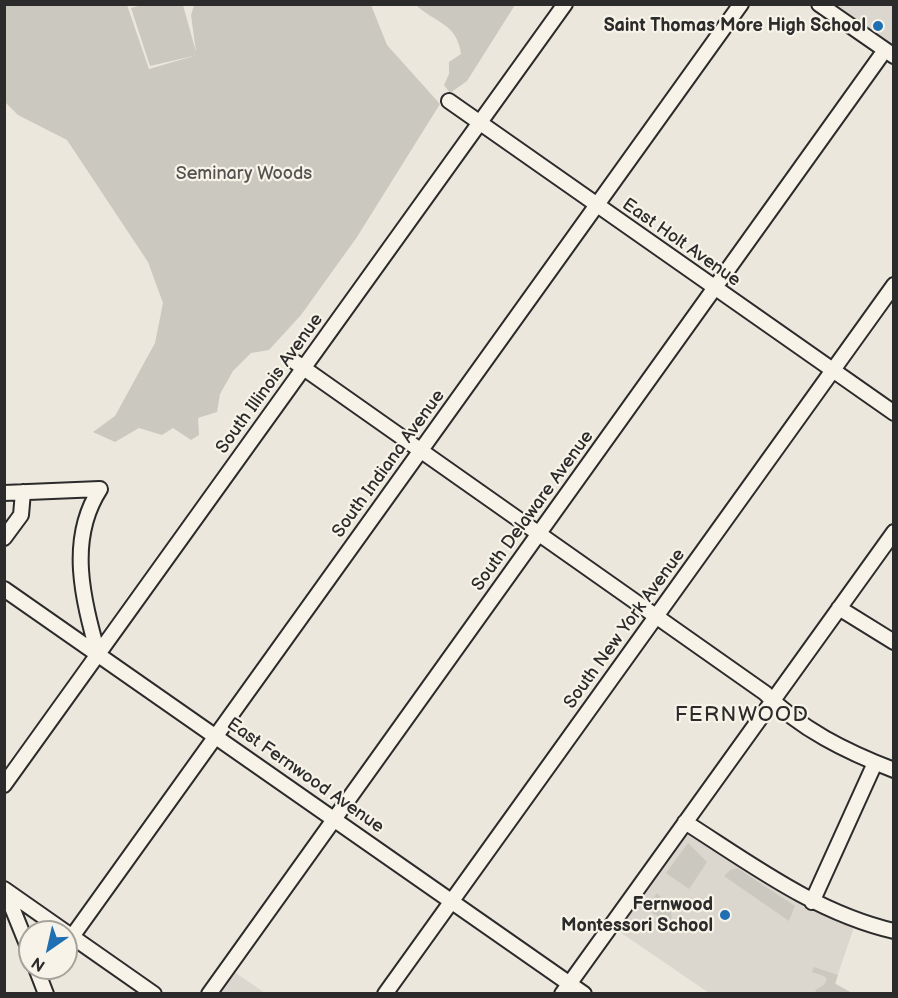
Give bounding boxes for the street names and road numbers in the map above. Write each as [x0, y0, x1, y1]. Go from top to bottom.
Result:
street label: East Holt Avenue [618, 194, 744, 292]
street label: South Illinois Avenue [212, 310, 328, 458]
street label: South Indiana Avenue [328, 386, 450, 542]
street label: South Delaware Avenue [468, 427, 598, 595]
street label: South New York Avenue [560, 545, 690, 713]
street label: East Fernwood Avenue [222, 714, 388, 838]

